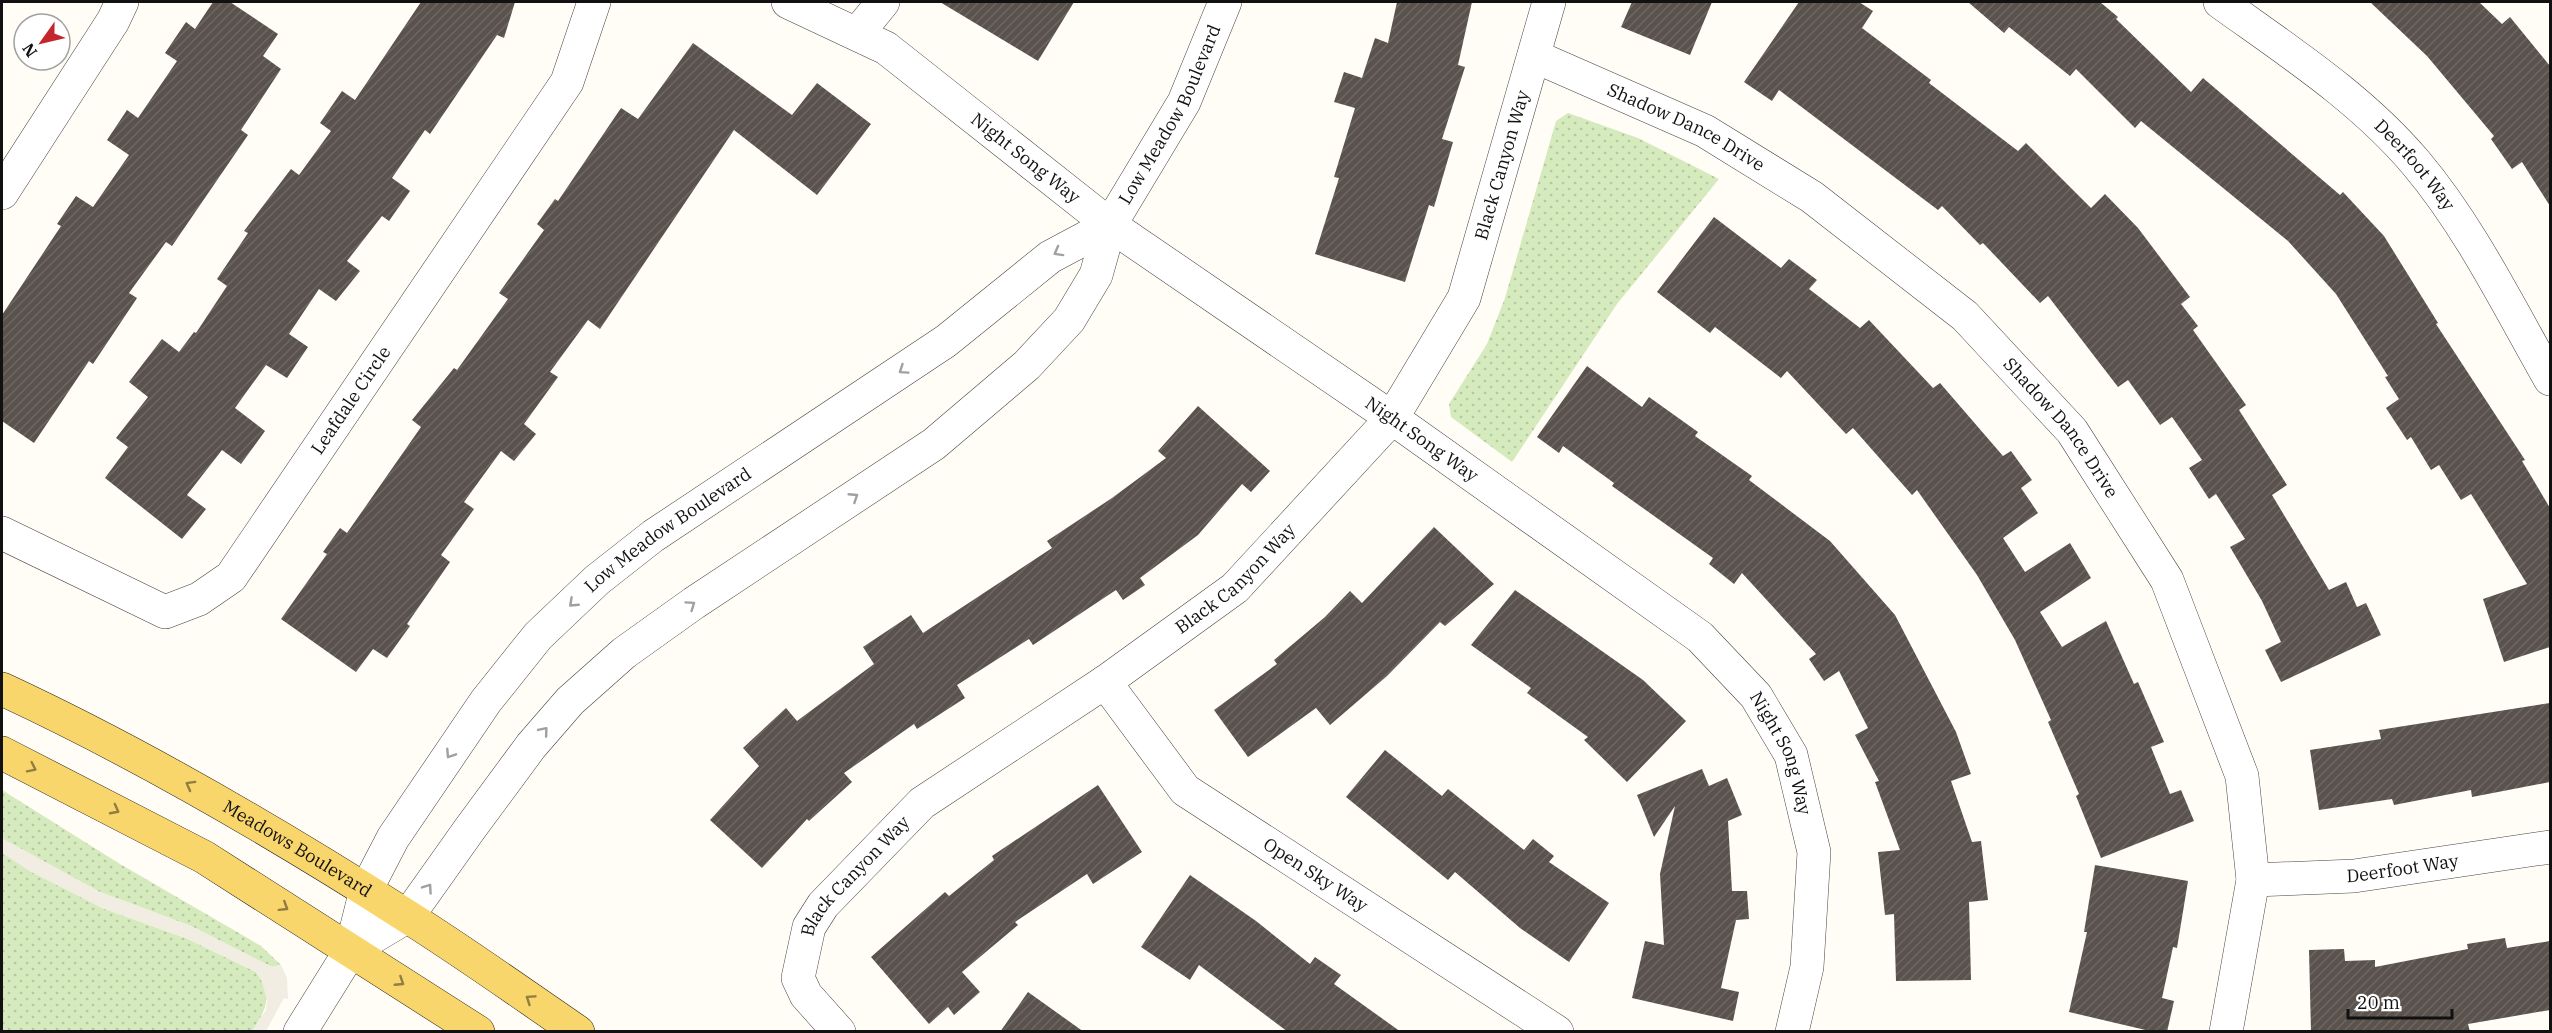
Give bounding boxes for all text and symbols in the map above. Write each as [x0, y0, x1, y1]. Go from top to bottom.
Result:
north arrow [12, 12, 72, 72]
street label: Low Meadow Boulevard [1113, 21, 1226, 208]
text: N [18, 40, 41, 61]
street label: Shadow Dance Drive [1604, 78, 1769, 176]
street label: Black Canyon Way [1469, 87, 1534, 243]
street label: Night Song Way [966, 108, 1085, 208]
street label: Deerfoot Way [2370, 114, 2461, 215]
one-way arrow [1054, 245, 1065, 257]
street label: Leafdale Circle [306, 341, 396, 459]
street label: Shadow Dance Drive [1999, 353, 2124, 502]
one-way arrow [899, 363, 910, 374]
street label: Night Song Way [1361, 391, 1483, 487]
street label: Low Meadow Boulevard [579, 462, 755, 597]
one-way arrow [847, 493, 858, 504]
street label: Black Canyon Way [1170, 518, 1300, 639]
one-way arrow [569, 596, 580, 607]
one-way arrow [685, 601, 696, 612]
street label: Night Song Way [1745, 687, 1817, 817]
one-way arrow [536, 727, 547, 738]
one-way arrow [446, 748, 458, 758]
one-way arrow [26, 760, 37, 772]
one-way arrow [186, 781, 196, 792]
street label: Meadows Boulevard [219, 795, 376, 902]
one-way arrow [109, 803, 120, 814]
street label: Black Canyon Way [795, 810, 915, 938]
street label: Open Sky Way [1259, 832, 1373, 917]
street label: Deerfoot Way [2346, 849, 2460, 887]
one-way arrow [421, 884, 432, 895]
one-way arrow [278, 900, 288, 912]
one-way arrow [394, 974, 405, 985]
scale bar [2348, 982, 2452, 1020]
text: 20 m [2357, 991, 2400, 1014]
one-way arrow [525, 995, 536, 1006]

